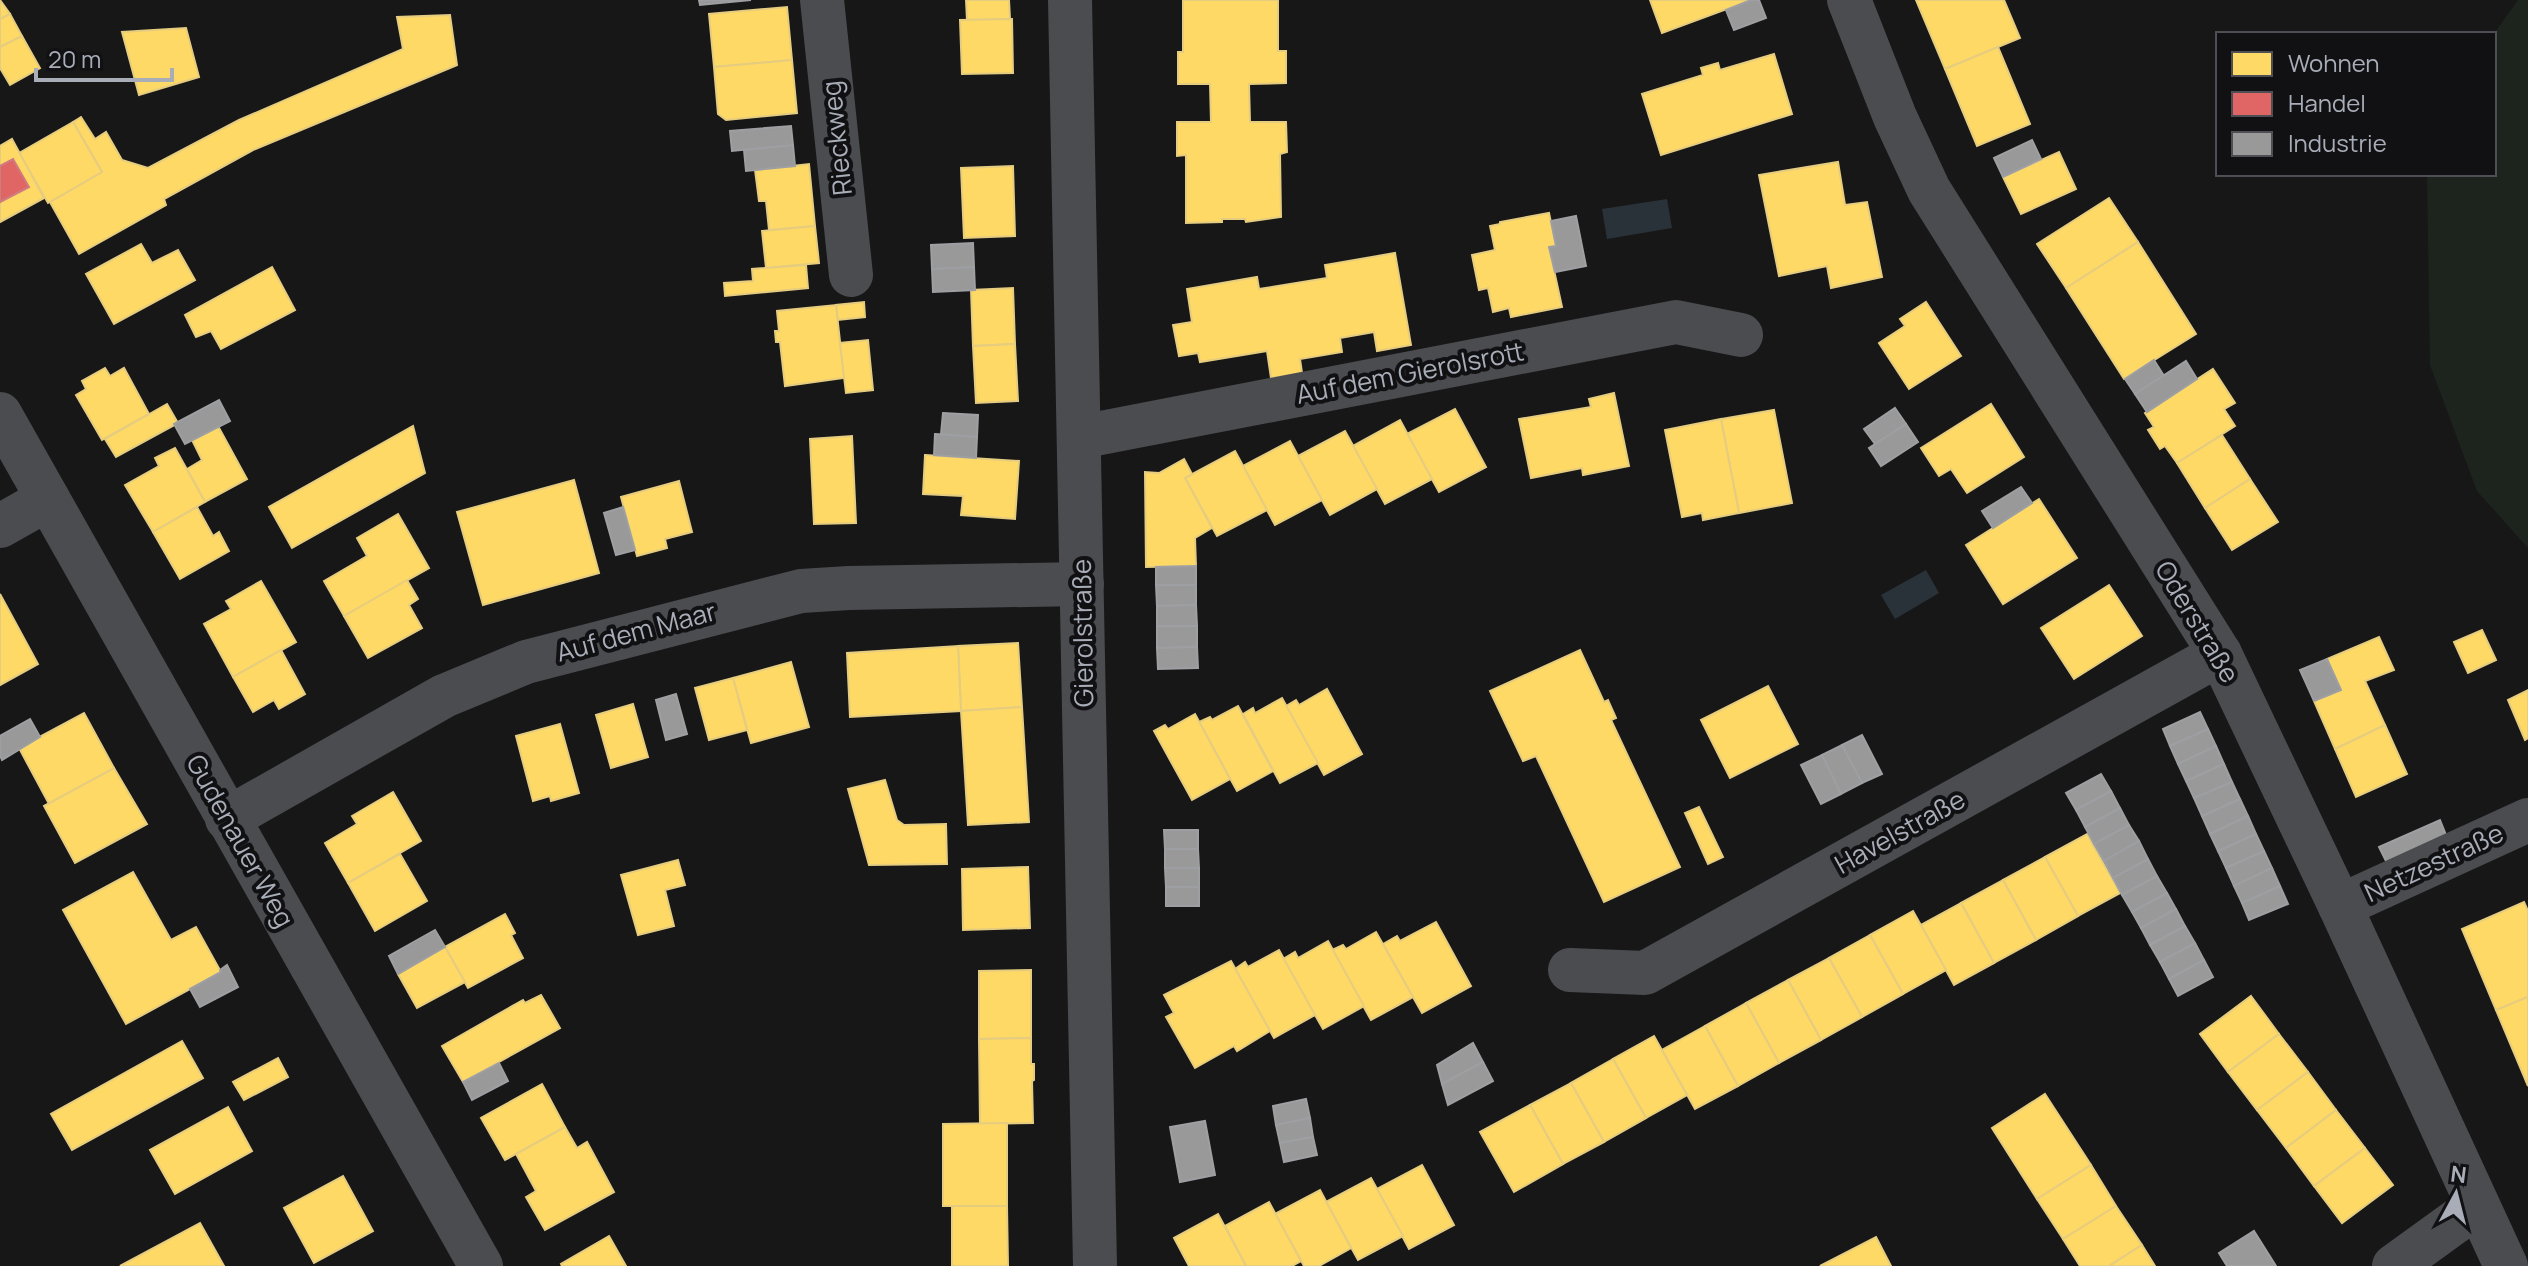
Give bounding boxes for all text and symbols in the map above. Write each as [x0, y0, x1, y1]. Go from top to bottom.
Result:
scale bar [36, 32, 172, 82]
legend [2216, 32, 2496, 176]
text: 20 m [48, 42, 101, 75]
text: Wohnen [2288, 46, 2380, 79]
street label: Rieckweg [812, 79, 860, 197]
text: Handel [2288, 86, 2366, 119]
text: Industrie [2288, 126, 2387, 159]
street label: Auf dem Gierolsrott [1293, 332, 1527, 412]
street label: Oderstraße [2147, 554, 2248, 689]
street label: Gierolstraße [1063, 559, 1101, 707]
street label: Auf dem Maar [552, 592, 720, 670]
street label: Gudenauer Weg [178, 748, 303, 933]
street label: Havelstraße [1828, 781, 1971, 882]
street label: Netzestraße [2358, 814, 2509, 910]
north arrow [2416, 1154, 2496, 1234]
text: N [2449, 1158, 2468, 1190]

